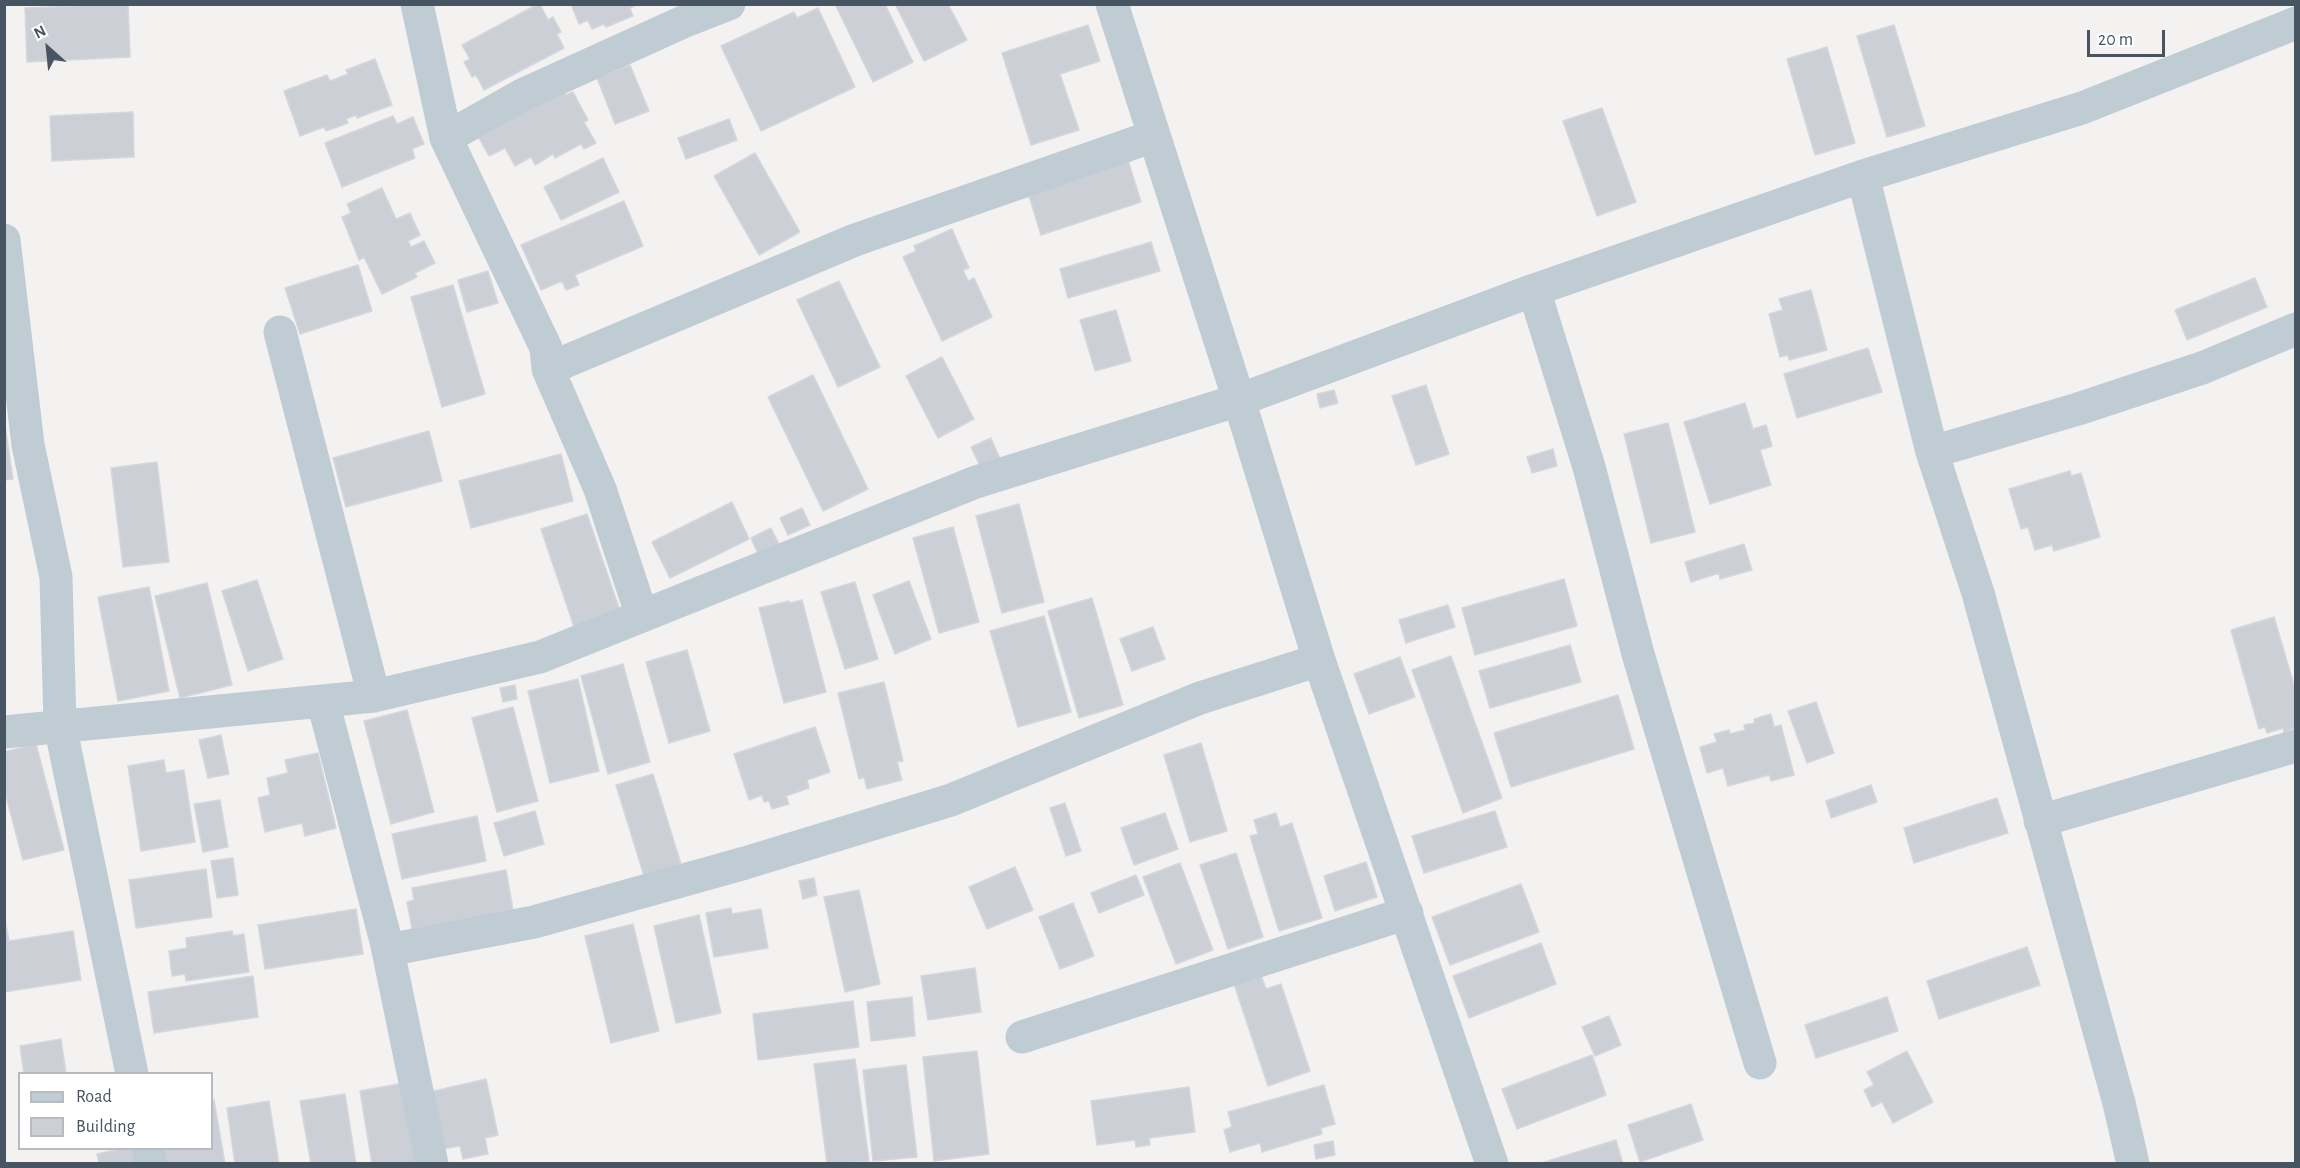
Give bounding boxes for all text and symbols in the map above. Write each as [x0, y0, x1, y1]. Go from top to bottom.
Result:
north arrow [18, 18, 78, 78]
scale bar [2090, 18, 2168, 56]
text: N [31, 22, 48, 42]
text: 20 m [2098, 31, 2133, 49]
legend [18, 1072, 213, 1150]
text: Road [76, 1088, 112, 1106]
text: Building [76, 1118, 135, 1136]

